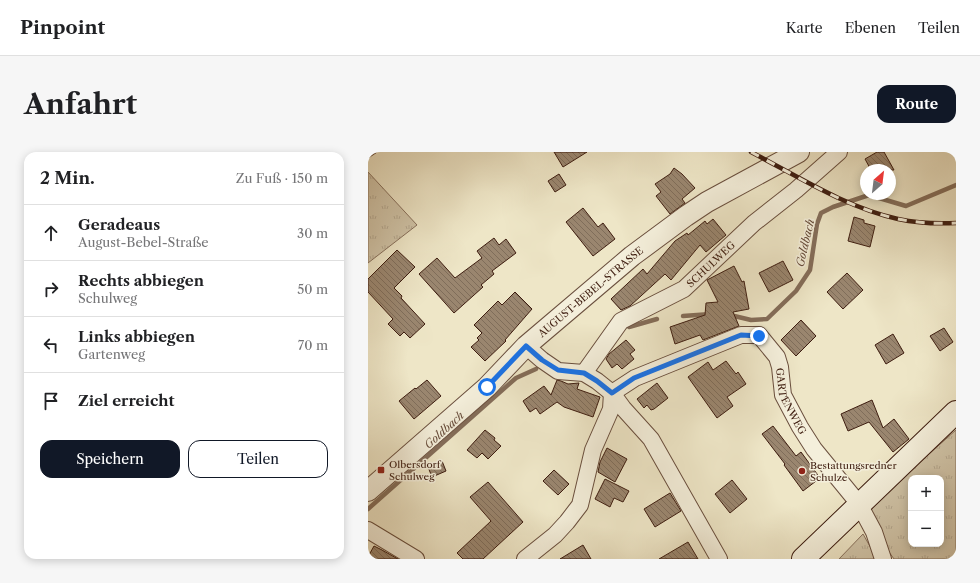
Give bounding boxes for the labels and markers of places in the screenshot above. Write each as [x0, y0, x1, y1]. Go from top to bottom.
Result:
place label: Olbersdorf Schulweg [389, 458, 442, 483]
place label: Bestattungsredner Schulze [810, 459, 897, 484]
marker: Olbersdorf Schulweg [376, 465, 386, 475]
marker: Bestattungsredner Schulze [797, 466, 807, 476]

